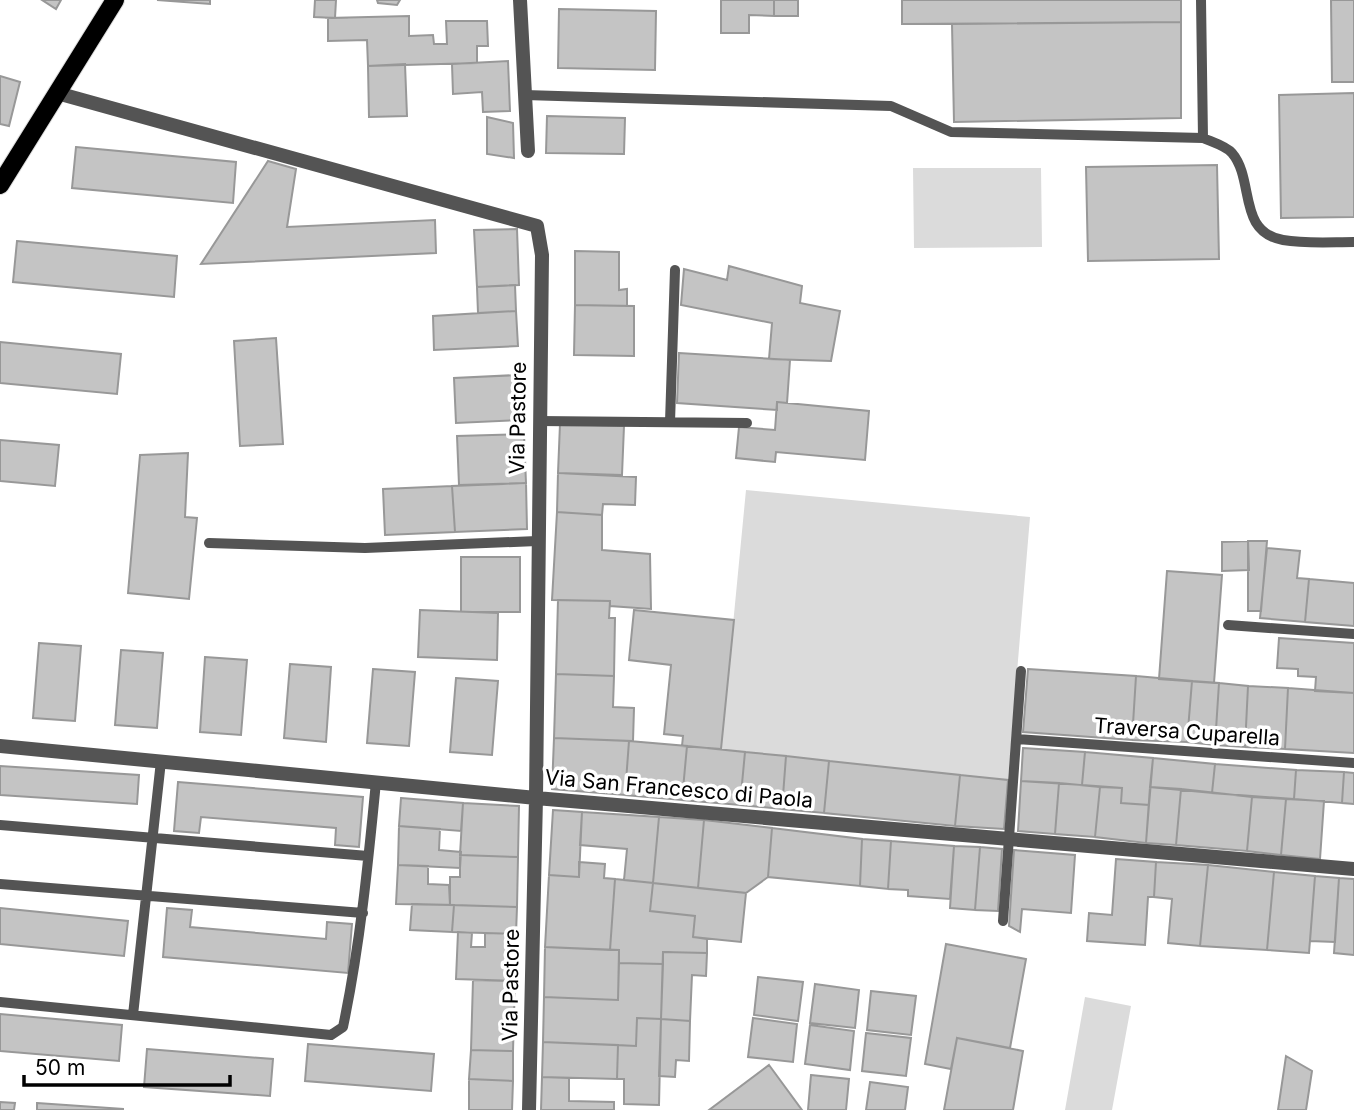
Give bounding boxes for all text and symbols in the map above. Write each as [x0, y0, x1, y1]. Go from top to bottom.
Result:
street label: Via Pastore [504, 361, 531, 475]
street label: Traversa Cuparella [1093, 713, 1281, 750]
street label: Via San Francesco di Paola [544, 764, 814, 813]
street label: Via Pastore [497, 928, 524, 1042]
scale bar [24, 1044, 231, 1088]
text: 50 m [35, 1055, 85, 1080]

